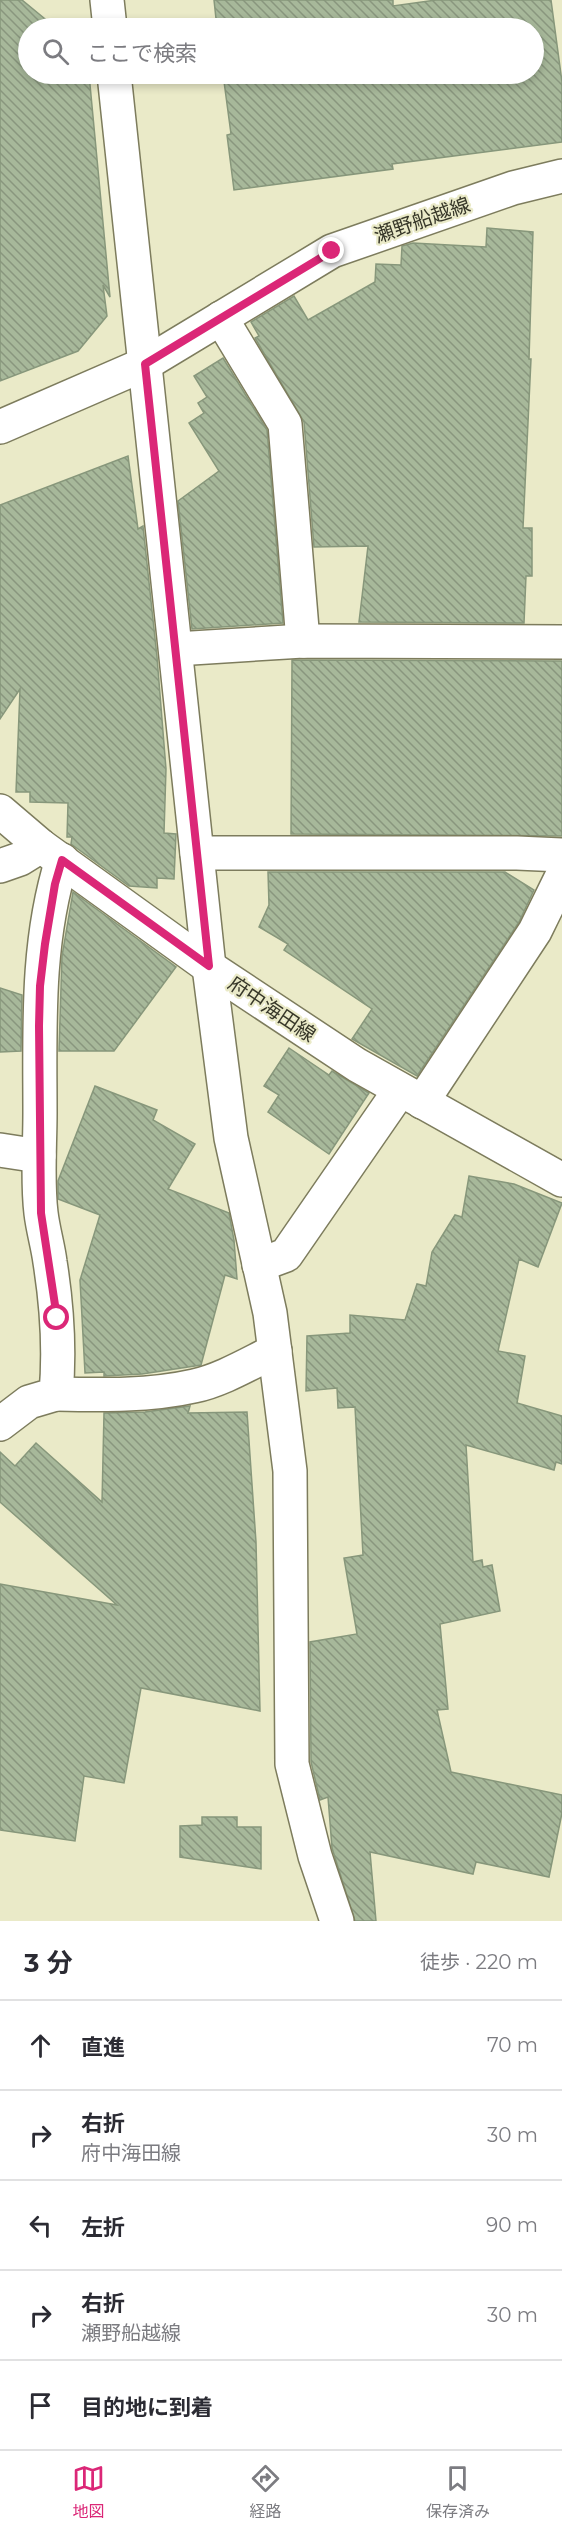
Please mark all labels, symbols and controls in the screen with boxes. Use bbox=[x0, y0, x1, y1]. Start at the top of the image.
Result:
search box bbox=[18, 18, 544, 84]
icon: search bbox=[39, 35, 72, 68]
text: ここで検索 bbox=[87, 40, 197, 67]
street label: 瀬野船越線 bbox=[371, 192, 473, 248]
route end bbox=[318, 237, 344, 263]
street label: 府中海田線 bbox=[224, 971, 320, 1047]
route start bbox=[43, 1304, 69, 1330]
text: 3 分 bbox=[24, 1947, 73, 1979]
text: 徒歩 · 220 m bbox=[420, 1950, 538, 1974]
icon: ahead bbox=[24, 2029, 57, 2062]
text: 70 m bbox=[487, 2033, 538, 2057]
text: 直進 bbox=[81, 2034, 125, 2061]
text: 右折 bbox=[81, 2110, 125, 2137]
icon: right bbox=[24, 2119, 57, 2152]
text: 30 m bbox=[487, 2123, 538, 2147]
text: 府中海田線 bbox=[81, 2141, 181, 2165]
icon: left bbox=[24, 2209, 57, 2242]
text: 90 m bbox=[486, 2213, 538, 2237]
text: 左折 bbox=[81, 2214, 125, 2241]
text: 右折 bbox=[81, 2290, 125, 2317]
icon: right bbox=[24, 2299, 57, 2332]
text: 30 m bbox=[487, 2303, 538, 2327]
text: 瀬野船越線 bbox=[81, 2321, 181, 2345]
icon: arrive bbox=[24, 2389, 57, 2422]
text: 目的地に到着 bbox=[81, 2394, 213, 2421]
tab: 地図 bbox=[72, 2462, 105, 2522]
tab: 経路 bbox=[249, 2462, 282, 2522]
tab: 保存済み bbox=[426, 2462, 490, 2522]

